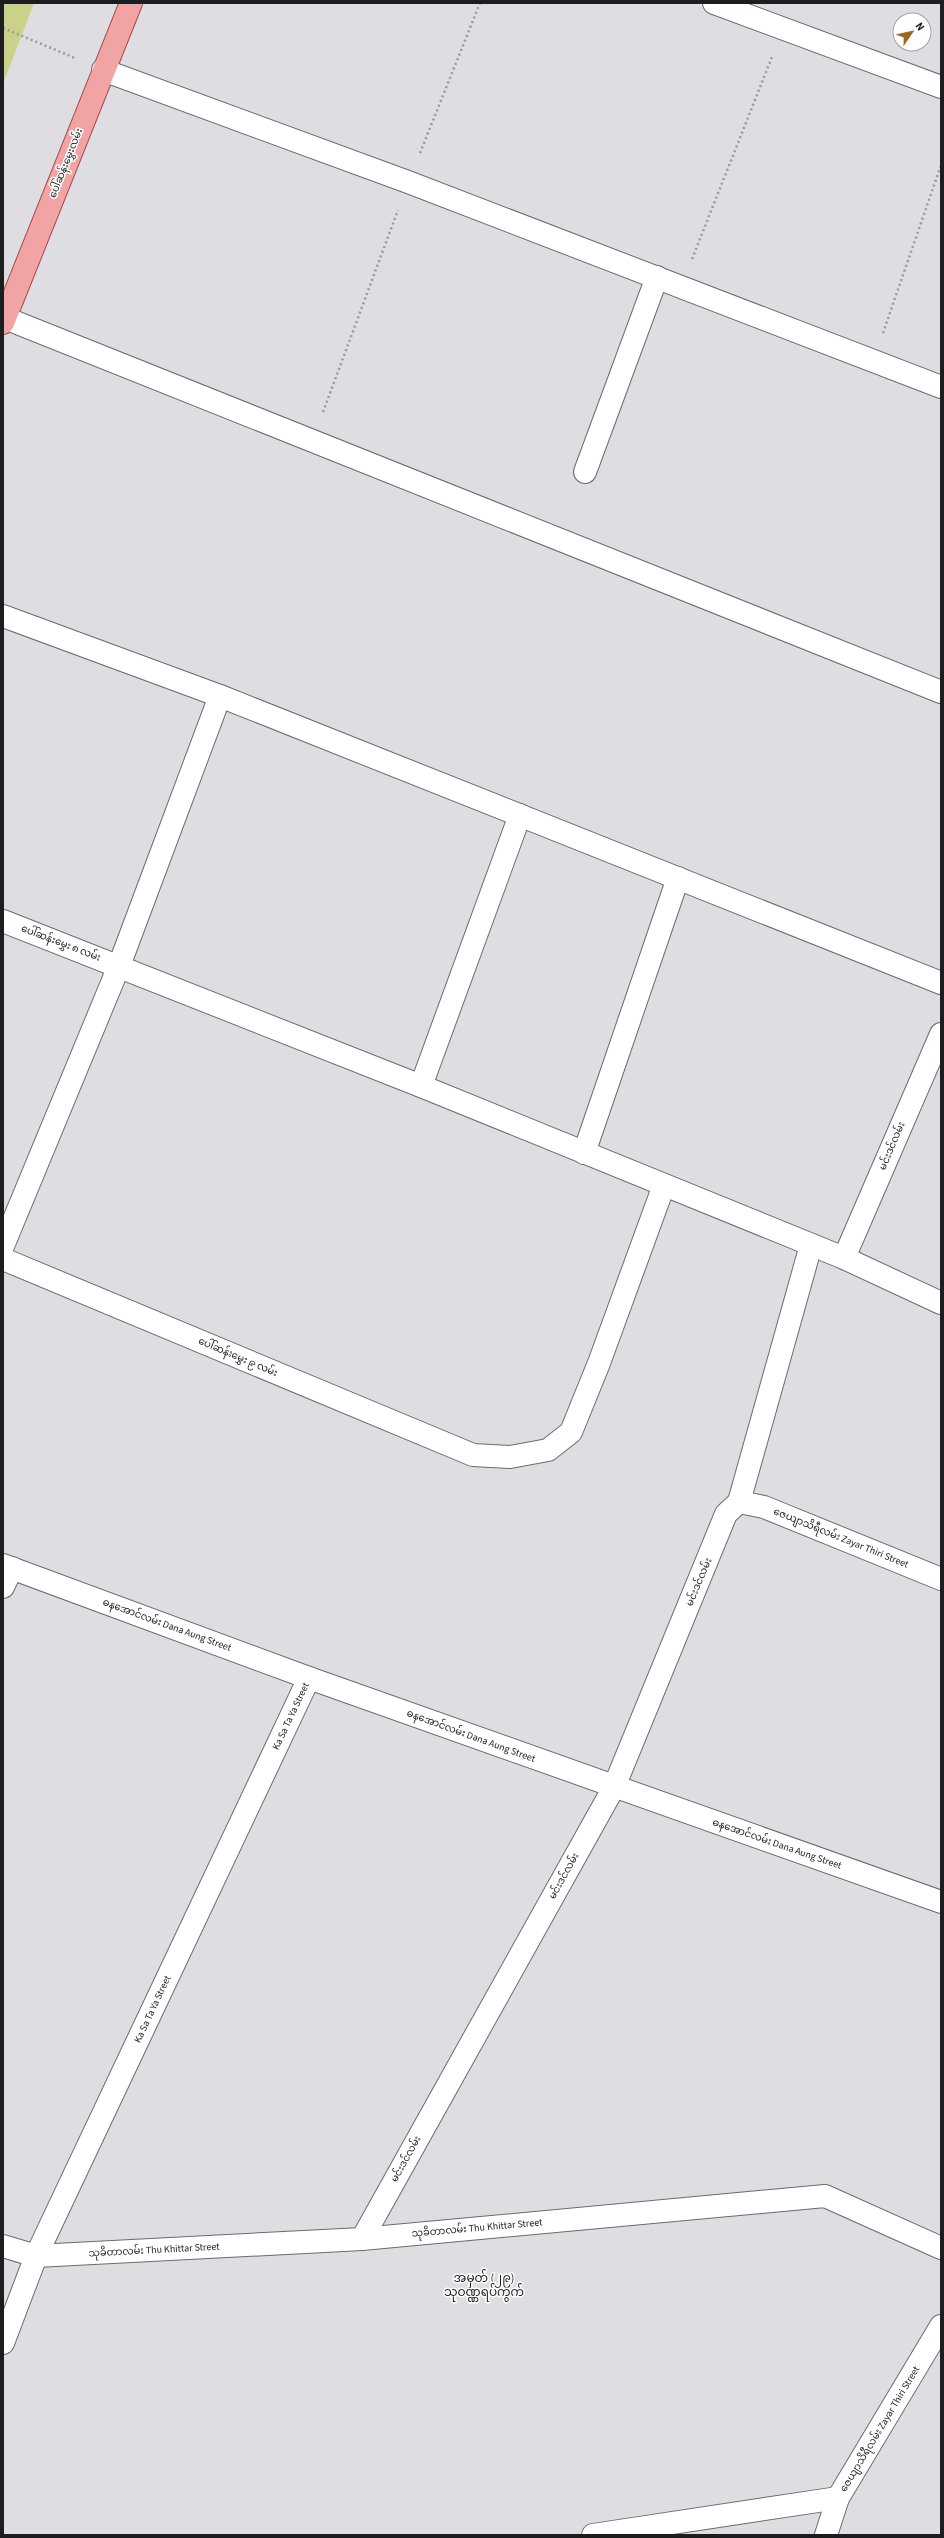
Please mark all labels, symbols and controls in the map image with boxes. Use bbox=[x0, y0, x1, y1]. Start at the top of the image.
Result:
north arrow bbox=[892, 12, 932, 52]
text: N bbox=[912, 19, 928, 34]
street label: ပေါ်ဆန်းမွှေးလမ်း bbox=[45, 126, 87, 200]
street label: ပေါ်ဆန်းမွှေး ၈ လမ်း bbox=[19, 920, 103, 966]
street label: မင်းဒင်လမ်း bbox=[875, 1119, 908, 1172]
street label: ပေါ်ဆန်းမွှေး ၉ လမ်း bbox=[196, 1333, 280, 1381]
street label: ဇေယျာသိရီလမ်း Zayar Thiri Street bbox=[771, 1504, 912, 1573]
street label: မင်းဒင်လမ်း bbox=[682, 1555, 715, 1608]
street label: ဓနအောင်လမ်း Dana Aung Street bbox=[100, 1594, 234, 1656]
street label: Ka Sa Ta Ya Street bbox=[269, 1680, 313, 1752]
street label: ဓနအောင်လမ်း Dana Aung Street bbox=[404, 1705, 538, 1767]
street label: ဓနအောင်လမ်း Dana Aung Street bbox=[710, 1814, 844, 1874]
street label: မင်းဒင်လမ်း bbox=[545, 1850, 583, 1902]
street label: Ka Sa Ta Ya Street bbox=[131, 1973, 175, 2045]
street label: မင်းဒင်လမ်း bbox=[387, 2133, 425, 2185]
street label: သုခိတာလမ်း Thu Khittar Street bbox=[411, 2214, 544, 2242]
street label: သုခိတာလမ်း Thu Khittar Street bbox=[88, 2239, 221, 2261]
district label: အမှတ် (၂၉) သုဝဏ္ဏရပ်ကွက် bbox=[444, 2269, 524, 2302]
street label: ဇေယျာသိရီလမ်း Zayar Thiri Street bbox=[836, 2362, 924, 2495]

